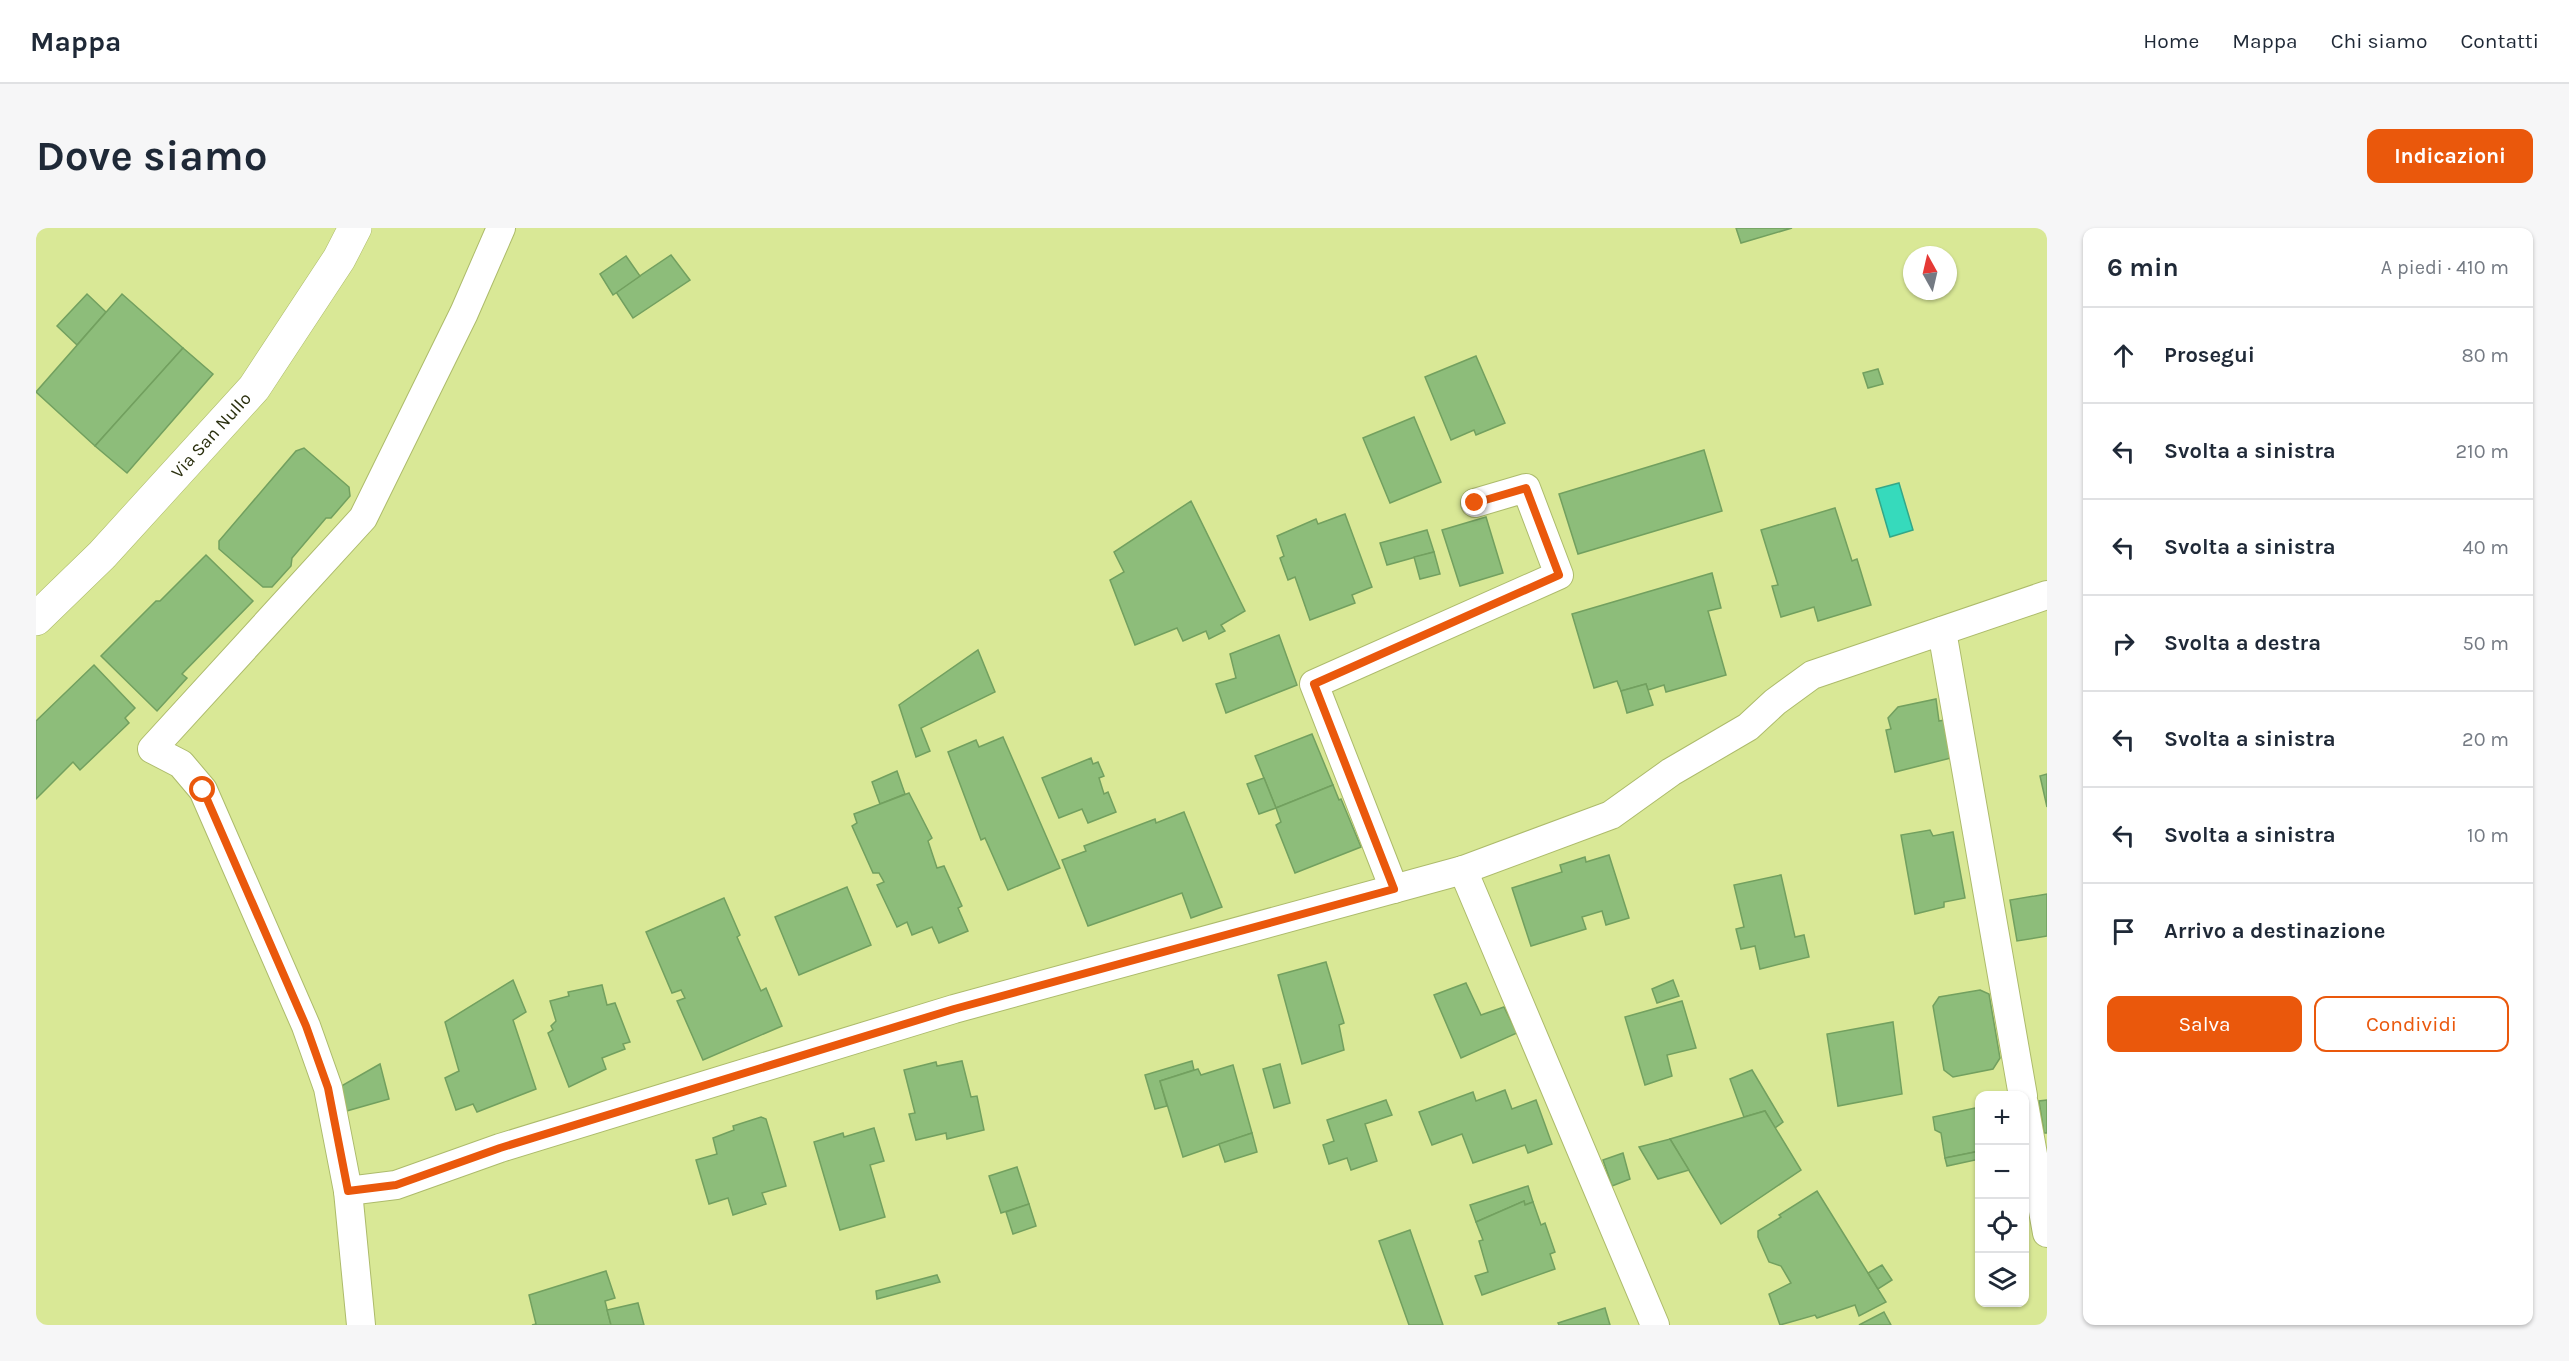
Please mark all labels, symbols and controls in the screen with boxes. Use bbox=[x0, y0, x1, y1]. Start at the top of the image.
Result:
text: Mappa bbox=[30, 25, 121, 58]
text: Home bbox=[2143, 29, 2199, 53]
text: Mappa bbox=[2232, 29, 2298, 53]
text: Chi siamo bbox=[2331, 29, 2427, 53]
text: Contatti bbox=[2460, 29, 2539, 53]
button: Indicazioni bbox=[2367, 129, 2533, 183]
text: Dove siamo bbox=[36, 131, 267, 181]
north arrow bbox=[1903, 246, 1957, 300]
text: 6 min bbox=[2107, 252, 2179, 283]
text: A piedi · 410 m bbox=[2381, 256, 2509, 279]
icon: ahead bbox=[2107, 339, 2140, 372]
text: Prosegui bbox=[2164, 342, 2255, 368]
text: 80 m bbox=[2461, 344, 2509, 367]
street label: Via San Nullo bbox=[166, 387, 256, 483]
icon: left bbox=[2107, 435, 2140, 468]
text: Svolta a sinistra bbox=[2164, 438, 2336, 464]
text: 210 m bbox=[2455, 440, 2509, 463]
route end bbox=[1461, 489, 1487, 515]
icon: left bbox=[2107, 531, 2140, 564]
text: Svolta a sinistra bbox=[2164, 534, 2336, 560]
text: 40 m bbox=[2463, 536, 2509, 559]
icon: right bbox=[2107, 627, 2140, 660]
text: Svolta a destra bbox=[2164, 630, 2321, 656]
text: 50 m bbox=[2462, 632, 2509, 655]
icon: left bbox=[2107, 723, 2140, 756]
text: Svolta a sinistra bbox=[2164, 726, 2336, 752]
text: 20 m bbox=[2462, 728, 2509, 751]
route start bbox=[189, 776, 215, 802]
icon: left bbox=[2107, 819, 2140, 852]
text: Svolta a sinistra bbox=[2164, 822, 2336, 848]
text: 10 m bbox=[2467, 824, 2509, 847]
icon: arrive bbox=[2107, 915, 2140, 948]
text: Arrivo a destinazione bbox=[2164, 918, 2385, 944]
button: Salva bbox=[2107, 996, 2302, 1052]
button: Condividi bbox=[2314, 996, 2509, 1052]
map controls bbox=[1975, 1091, 2029, 1307]
button: + bbox=[1975, 1091, 2029, 1145]
button: − bbox=[1975, 1145, 2029, 1199]
button: locate bbox=[1975, 1199, 2029, 1253]
button: layers bbox=[1975, 1253, 2029, 1307]

